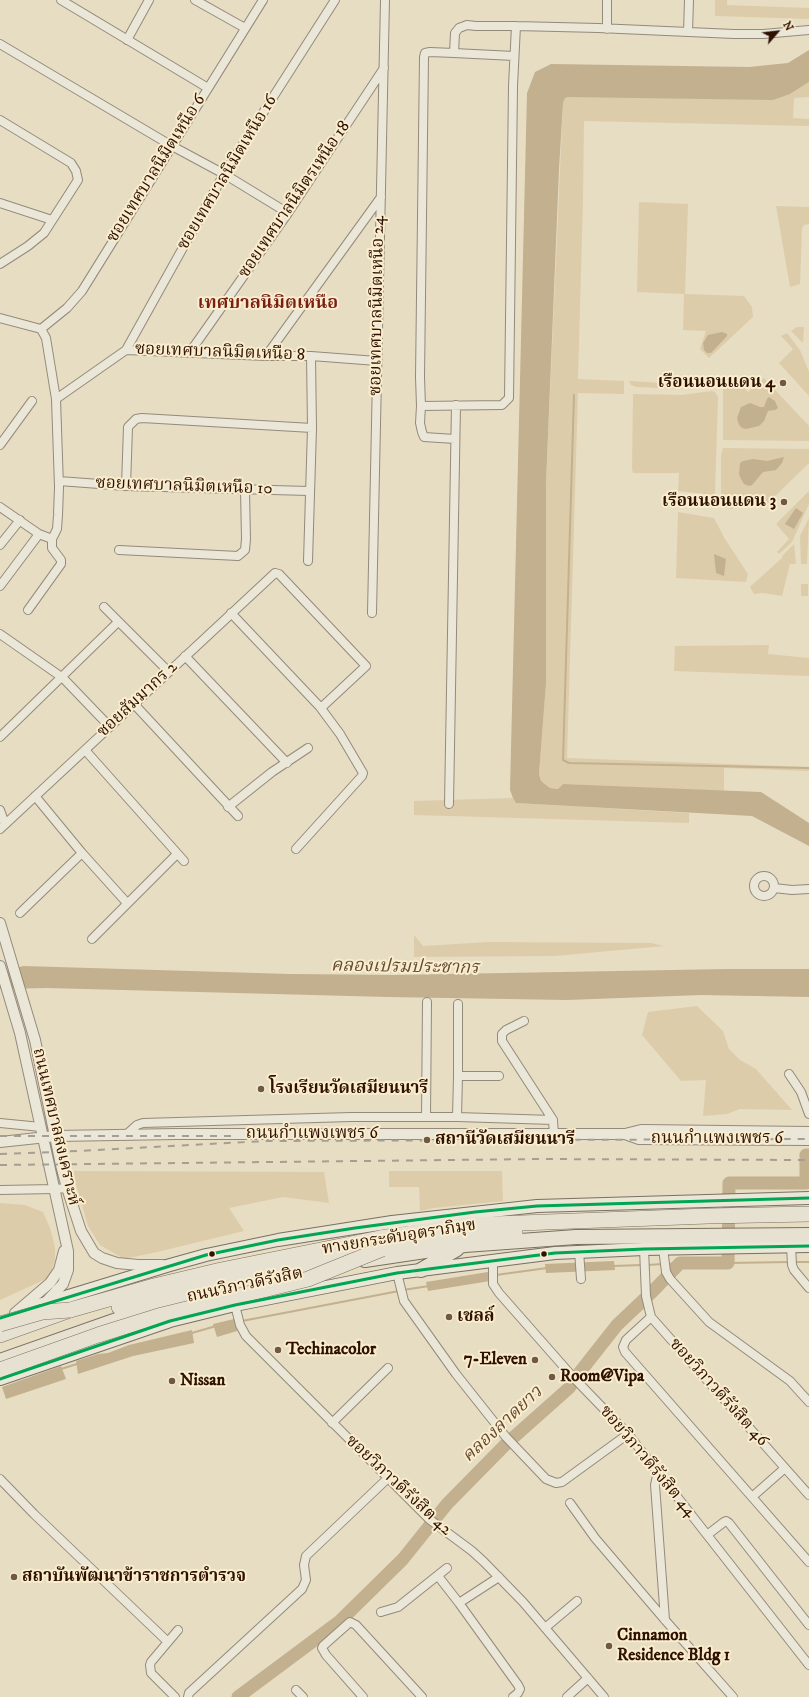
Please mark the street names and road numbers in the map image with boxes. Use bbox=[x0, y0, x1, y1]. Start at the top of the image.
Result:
street label: ซอยเทศบาลนิมิตเหนือ 6 bbox=[103, 91, 211, 247]
street label: ซอยเทศบาลนิมิตเหนือ 16 bbox=[174, 92, 282, 254]
street label: ซอยเทศบาลนิมิตรเหนือ 18 bbox=[235, 118, 355, 282]
street label: ซอยเทศบาลนิมิตเหนือ 24 bbox=[366, 216, 390, 396]
street label: ซอยเทศบาลนิมิตเหนือ 8 bbox=[134, 340, 306, 366]
street label: ซอยเทศบาลนิมิตเหนือ 10 bbox=[95, 474, 273, 500]
street label: ซอยสัมมากร 2 bbox=[94, 658, 182, 742]
street label: ถนนเทศบาลสงเคราะห์ bbox=[27, 1046, 83, 1208]
street label: ถนนกำแพงเพชร 6 bbox=[246, 1124, 378, 1144]
street label: ถนนกำแพงเพชร 6 bbox=[651, 1129, 783, 1149]
street label: ทางยกระดับอุตราภิมุข bbox=[320, 1216, 478, 1260]
street label: ถนนวิภาวดีรังสิต bbox=[185, 1264, 305, 1308]
street label: ซอยวิภาวดีรังสิต 46 bbox=[664, 1335, 772, 1451]
street label: ซอยวิภาวดีรังสิต 44 bbox=[594, 1402, 700, 1522]
street label: ซอยวิภาวดีรังสิต 42 bbox=[341, 1431, 455, 1541]

